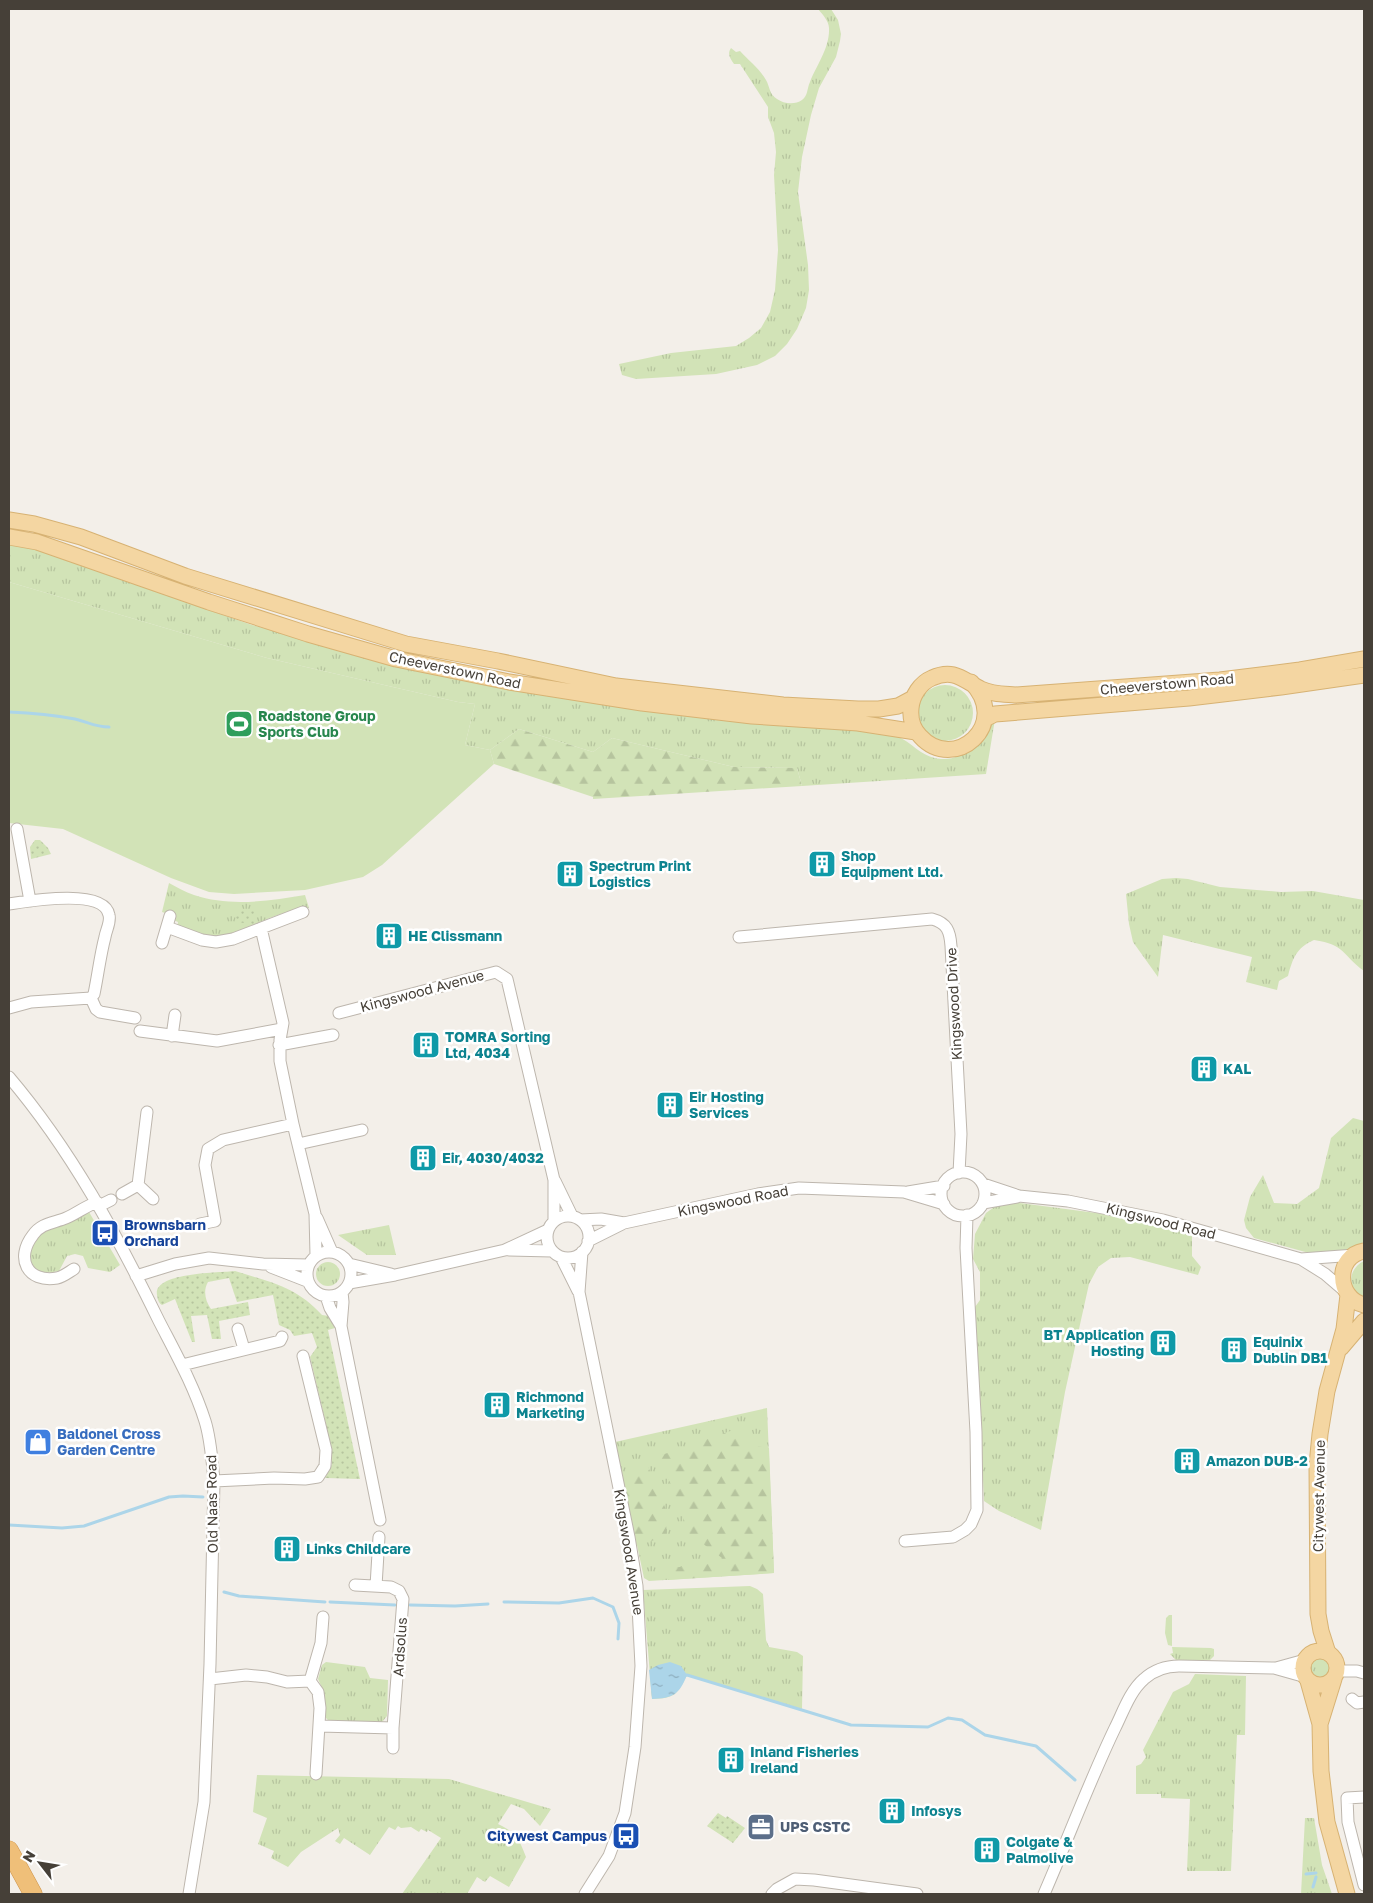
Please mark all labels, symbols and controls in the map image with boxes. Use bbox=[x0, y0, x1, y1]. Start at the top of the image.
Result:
street label: Cheeverstown Road bbox=[388, 647, 523, 692]
street label: Cheeverstown Road bbox=[1099, 669, 1235, 698]
place label: Roadstone Group Sports Club bbox=[258, 707, 376, 740]
sports icon: Roadstone Group Sports Club bbox=[224, 709, 254, 739]
place label: Shop Equipment Ltd. bbox=[841, 847, 943, 880]
building icon: Shop Equipment Ltd. bbox=[807, 849, 837, 879]
place label: Spectrum Print Logistics bbox=[589, 857, 692, 890]
building icon: Spectrum Print Logistics bbox=[555, 859, 585, 889]
building icon: HE Clissmann bbox=[374, 921, 404, 951]
place label: HE Clissmann bbox=[408, 927, 502, 944]
street label: Kingswood Drive bbox=[942, 947, 965, 1061]
street label: Kingswood Avenue bbox=[358, 966, 486, 1015]
place label: TOMRA Sorting Ltd, 4034 bbox=[445, 1028, 551, 1061]
building icon: TOMRA Sorting Ltd, 4034 bbox=[411, 1030, 441, 1060]
building icon: KAL bbox=[1189, 1054, 1219, 1084]
place label: KAL bbox=[1223, 1060, 1251, 1077]
place label: Eir Hosting Services bbox=[689, 1088, 764, 1121]
building icon: Eir Hosting Services bbox=[655, 1090, 685, 1120]
building icon: Eir, 4030/4032 bbox=[408, 1143, 438, 1173]
place label: Eir, 4030/4032 bbox=[442, 1149, 544, 1166]
street label: Kingswood Road bbox=[676, 1181, 790, 1220]
street label: Kingswood Road bbox=[1105, 1199, 1218, 1242]
place label: Brownsbarn Orchard bbox=[124, 1216, 206, 1249]
bus stop icon: Brownsbarn Orchard bbox=[90, 1218, 120, 1248]
place label: BT Application Hosting bbox=[1044, 1326, 1144, 1359]
building icon: BT Application Hosting bbox=[1148, 1328, 1178, 1358]
place label: Equinix Dublin DB1 bbox=[1253, 1333, 1328, 1366]
building icon: Equinix Dublin DB1 bbox=[1219, 1335, 1249, 1365]
place label: Richmond Marketing bbox=[516, 1388, 585, 1421]
building icon: Richmond Marketing bbox=[482, 1390, 512, 1420]
place label: Baldonel Cross Garden Centre bbox=[57, 1425, 161, 1458]
shop icon: Baldonel Cross Garden Centre bbox=[23, 1427, 53, 1457]
street label: Citywest Avenue bbox=[1309, 1440, 1328, 1552]
building icon: Amazon DUB-2 bbox=[1172, 1446, 1202, 1476]
place label: Amazon DUB-2 bbox=[1206, 1452, 1308, 1469]
street label: Old Naas Road bbox=[202, 1455, 221, 1553]
street label: Kingswood Avenue bbox=[611, 1488, 648, 1616]
building icon: Links Childcare bbox=[272, 1534, 302, 1564]
place label: Links Childcare bbox=[306, 1540, 411, 1557]
street label: Ardsolus bbox=[389, 1617, 410, 1677]
place label: Inland Fisheries Ireland bbox=[750, 1743, 859, 1776]
building icon: Inland Fisheries Ireland bbox=[716, 1745, 746, 1775]
building icon: Infosys bbox=[877, 1796, 907, 1826]
place label: Infosys bbox=[911, 1802, 962, 1819]
office icon: UPS CSTC bbox=[746, 1812, 776, 1842]
place label: UPS CSTC bbox=[780, 1818, 850, 1835]
bus stop icon: Citywest Campus bbox=[611, 1821, 641, 1851]
place label: Citywest Campus bbox=[487, 1827, 607, 1844]
place label: Colgate & Palmolive bbox=[1006, 1833, 1074, 1866]
building icon: Colgate & Palmolive bbox=[972, 1835, 1002, 1865]
north arrow bbox=[15, 1838, 65, 1888]
text: N bbox=[18, 1847, 38, 1865]

